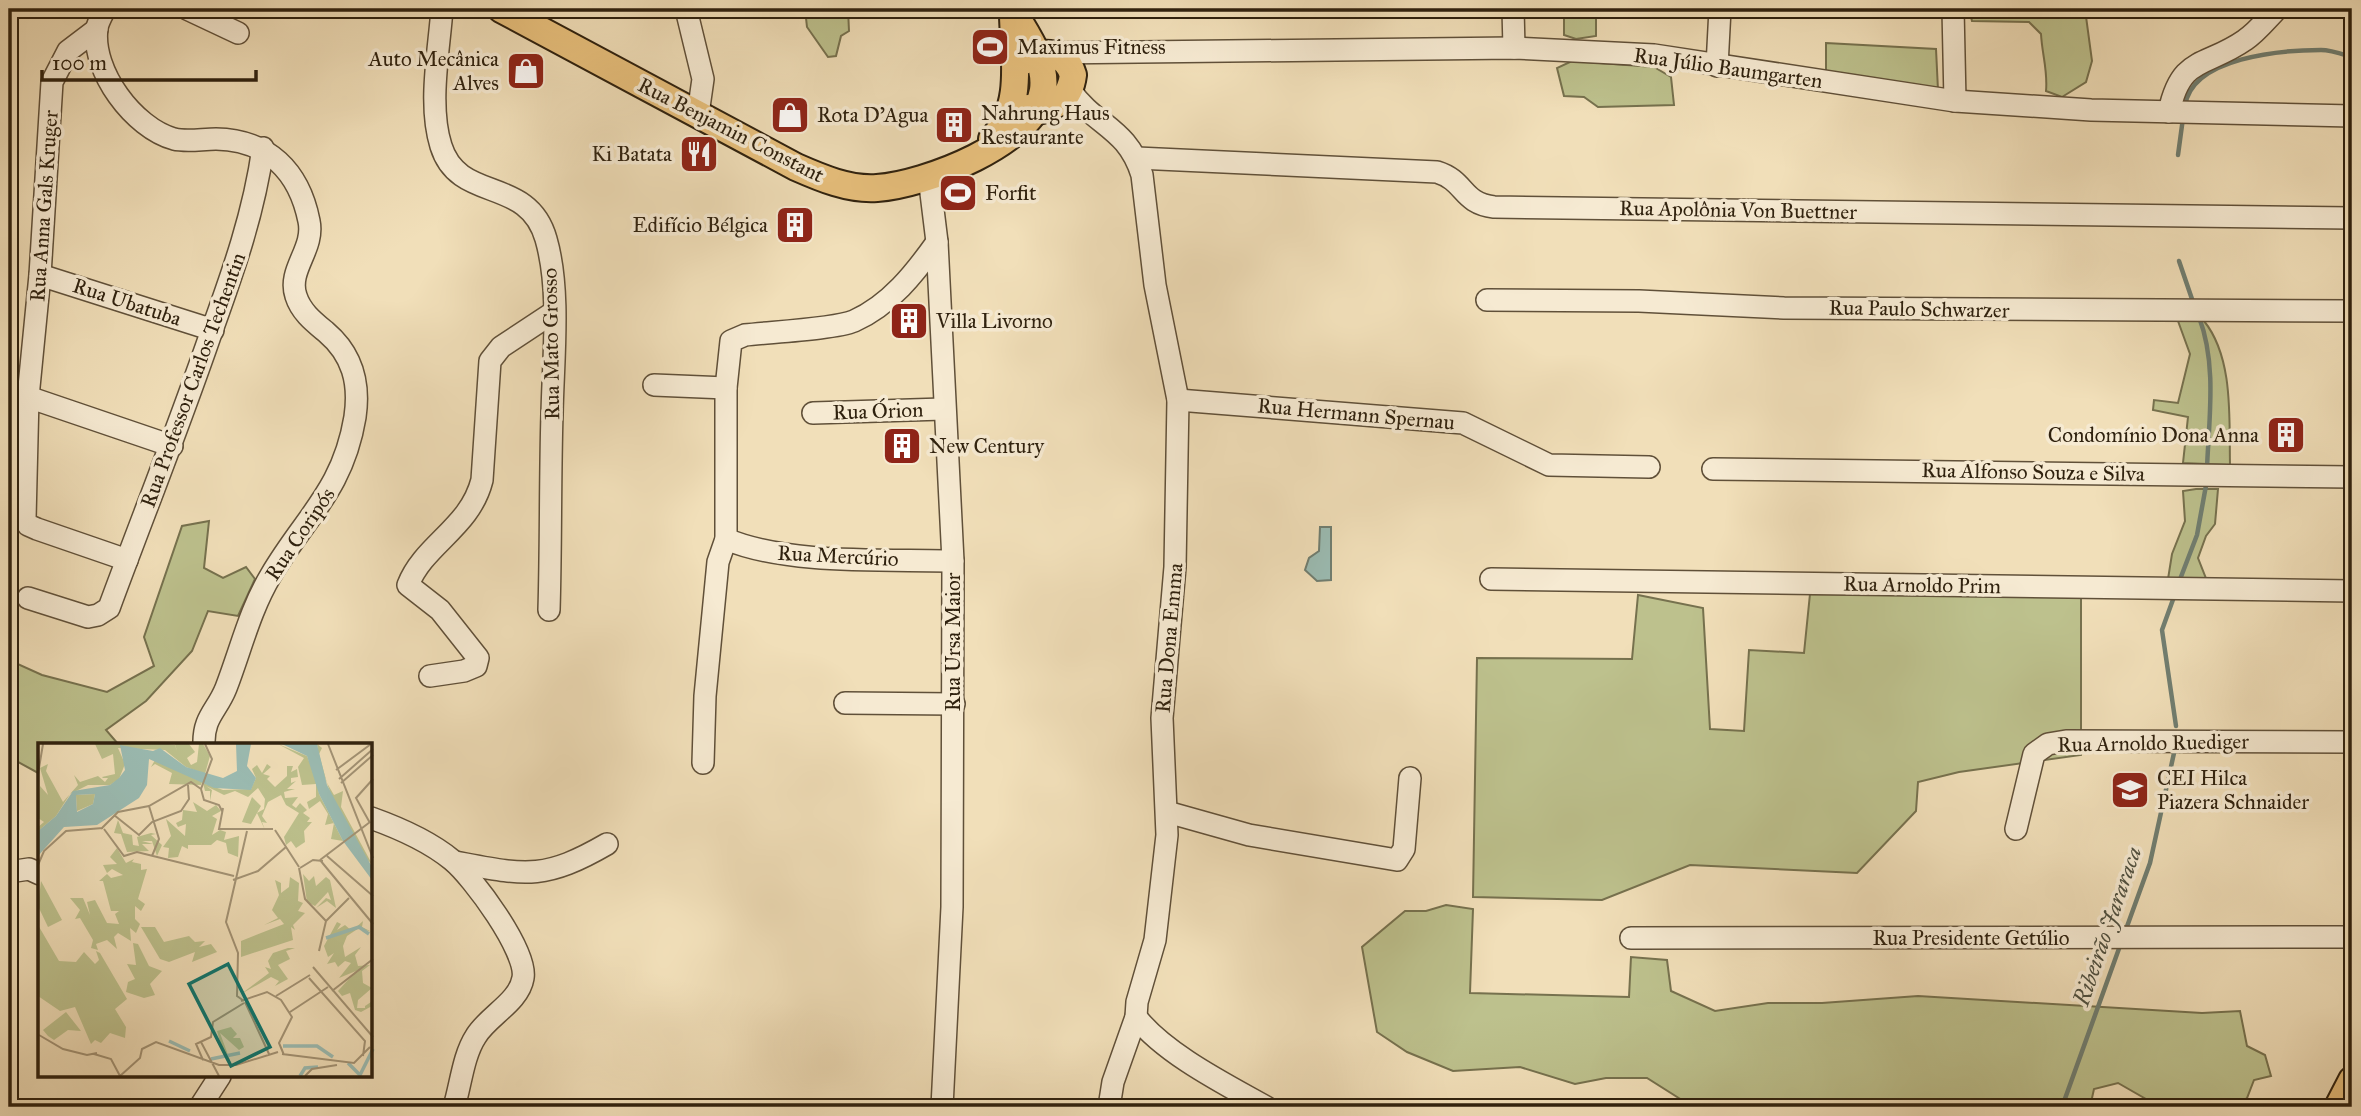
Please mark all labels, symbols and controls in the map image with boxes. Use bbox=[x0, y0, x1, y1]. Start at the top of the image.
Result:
sports icon: Maximus Fitness bbox=[969, 26, 1011, 68]
place label: Maximus Fitness bbox=[1017, 34, 1166, 60]
scale bar bbox=[42, 38, 256, 82]
street label: Rua Júlio Baumgarten bbox=[1632, 42, 1824, 94]
place label: Auto Mecânica Alves bbox=[367, 46, 499, 96]
text: 100 m bbox=[52, 50, 107, 76]
shop icon: Auto Mecânica Alves bbox=[505, 50, 547, 92]
street label: Rua Benjamin Constant bbox=[634, 72, 829, 188]
shop icon: Rota D'Agua bbox=[769, 94, 811, 136]
place label: Nahrung Haus Restaurante bbox=[981, 100, 1110, 150]
place label: Rota D'Agua bbox=[817, 102, 928, 128]
building icon: Nahrung Haus Restaurante bbox=[933, 104, 975, 146]
street label: Rua Anna Gals Kruger bbox=[24, 109, 64, 303]
restaurant icon: Ki Batata bbox=[678, 133, 720, 175]
place label: Ki Batata bbox=[591, 141, 672, 167]
sports icon: Forfit bbox=[937, 172, 979, 214]
place label: Forfit bbox=[985, 180, 1037, 206]
street label: Rua Apolônia Von Buettner bbox=[1619, 195, 1857, 225]
building icon: Edifício Bélgica bbox=[774, 204, 816, 246]
place label: Edifício Bélgica bbox=[633, 212, 768, 238]
street label: Rua Professor Carlos Techentin bbox=[135, 249, 251, 511]
street label: Rua Mato Grosso bbox=[537, 267, 565, 420]
street label: Rua Ubatuba bbox=[69, 272, 185, 332]
street label: Rua Paulo Schwarzer bbox=[1828, 294, 2010, 324]
building icon: Villa Livorno bbox=[888, 300, 930, 342]
place label: Villa Livorno bbox=[935, 308, 1053, 334]
street label: Rua Hermann Spernau bbox=[1256, 392, 1456, 436]
street label: Rua Órion bbox=[832, 395, 924, 426]
building icon: Condomínio Dona Anna bbox=[2265, 414, 2307, 456]
place label: Condomínio Dona Anna bbox=[2048, 422, 2259, 448]
building icon: New Century bbox=[881, 425, 923, 467]
place label: New Century bbox=[929, 433, 1045, 459]
street label: Rua Alfonso Souza e Silva bbox=[1921, 457, 2145, 487]
street label: Rua Coripós bbox=[259, 482, 341, 586]
street label: Rua Mercúrio bbox=[777, 540, 900, 572]
street label: Rua Dona Emma bbox=[1149, 562, 1189, 714]
street label: Rua Arnoldo Prim bbox=[1843, 571, 2001, 599]
street label: Rua Ursa Maior bbox=[940, 572, 966, 711]
street label: Rua Arnoldo Ruediger bbox=[2057, 728, 2249, 758]
inset map bbox=[38, 743, 373, 1078]
place label: CEI Hilca Piazera Schnaider bbox=[2157, 765, 2309, 815]
school or university icon: CEI Hilca Piazera Schnaider bbox=[2109, 769, 2151, 811]
water label: Ribeirão Jararaca bbox=[2066, 843, 2147, 1010]
street label: Rua Presidente Getúlio bbox=[1873, 925, 2070, 951]

